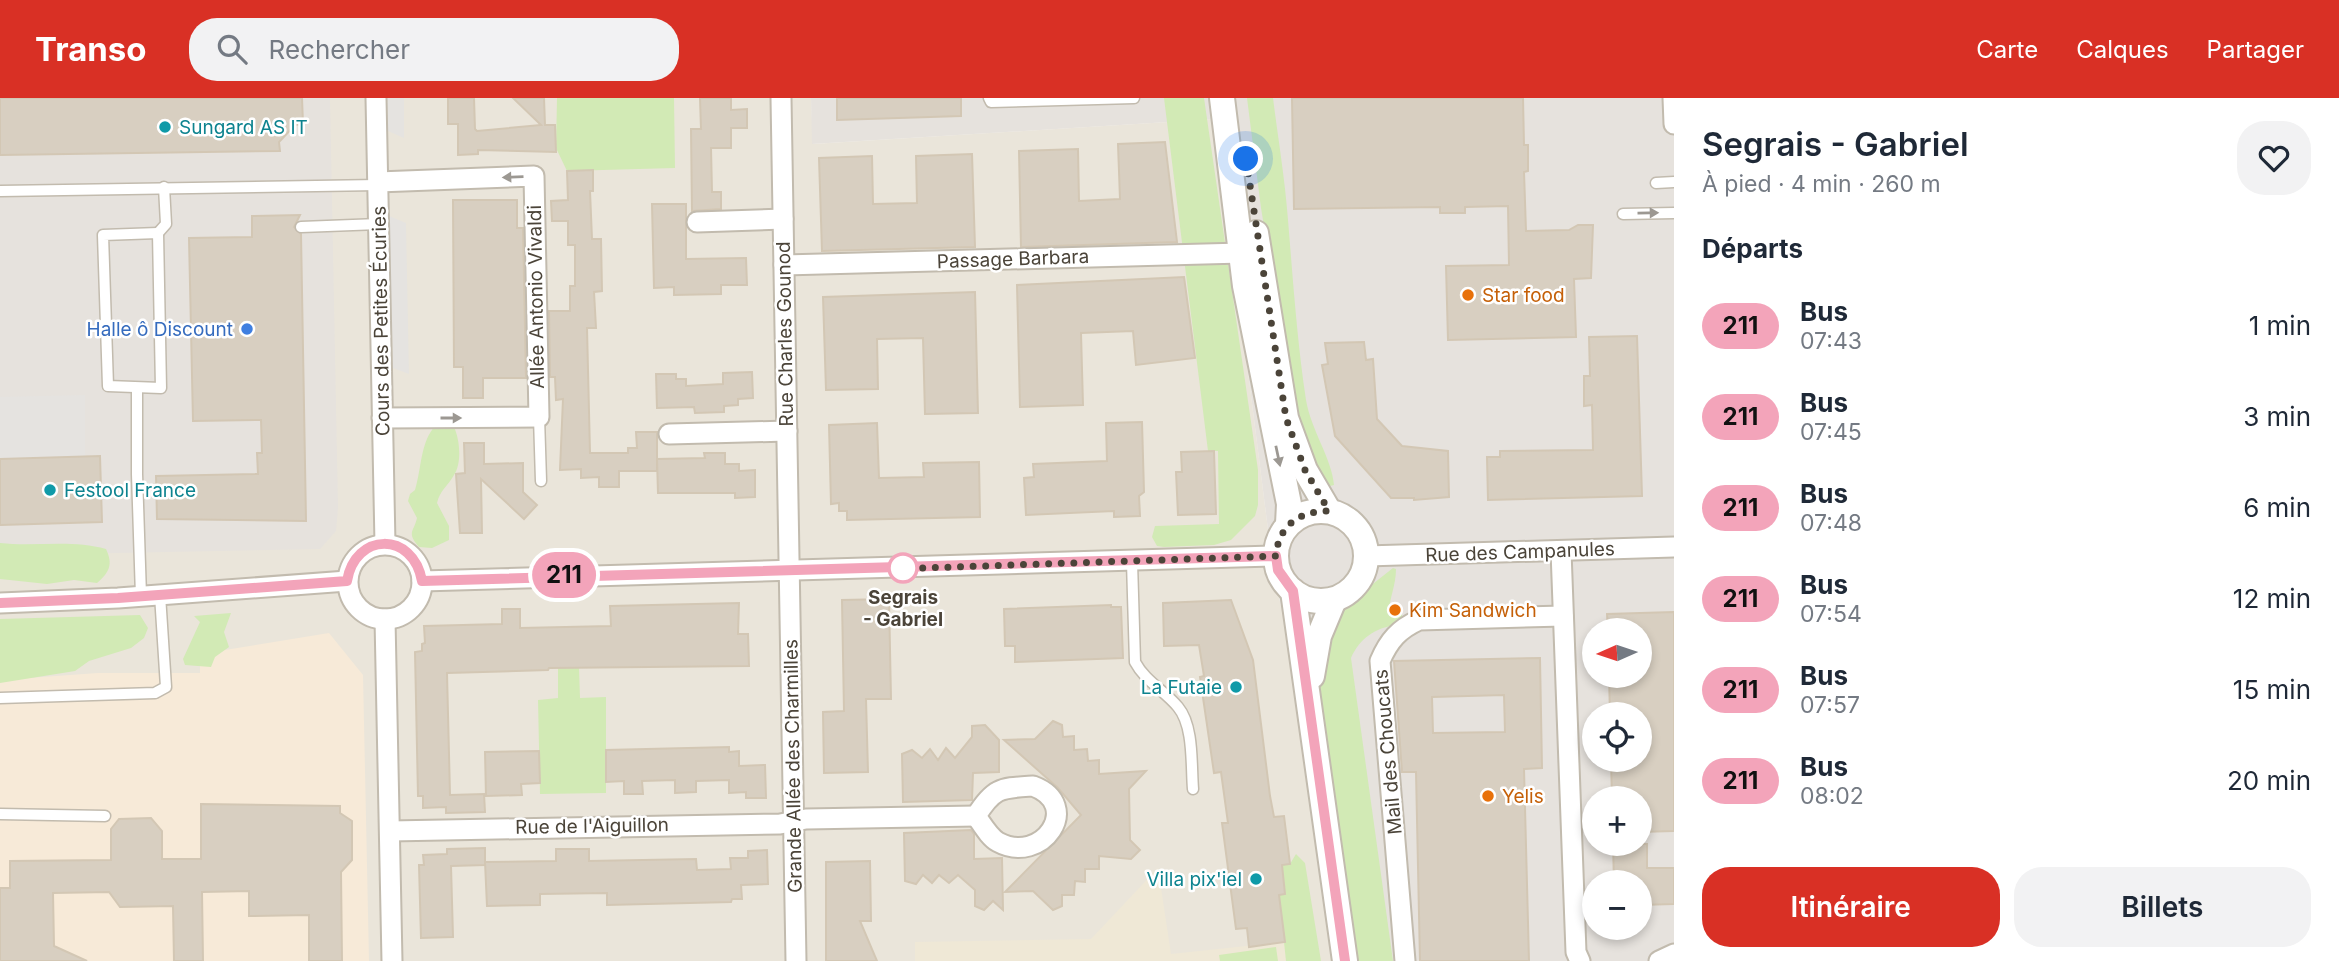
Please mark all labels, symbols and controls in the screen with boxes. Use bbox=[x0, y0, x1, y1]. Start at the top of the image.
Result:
search box bbox=[189, 18, 679, 81]
text: Transo bbox=[35, 29, 147, 69]
icon: search bbox=[213, 30, 251, 68]
text: Rechercher bbox=[269, 34, 410, 65]
text: Carte bbox=[1976, 35, 2038, 64]
text: Calques bbox=[2076, 35, 2169, 64]
text: Partager bbox=[2207, 35, 2304, 64]
place label: Sungard AS IT bbox=[179, 116, 308, 139]
marker: Sungard AS IT bbox=[157, 119, 173, 135]
button: heart bbox=[2237, 121, 2311, 195]
text: Segrais - Gabriel bbox=[1702, 124, 1969, 164]
your location bbox=[1228, 141, 1263, 176]
text: À pied · 4 min · 260 m bbox=[1702, 170, 1941, 198]
one-way arrow bbox=[502, 172, 524, 183]
street label: Allée Antonio Vivaldi bbox=[523, 205, 549, 389]
street label: Cours des Petites Écuries bbox=[366, 206, 395, 436]
one-way arrow bbox=[1638, 207, 1660, 219]
text: Départs bbox=[1702, 233, 1803, 264]
street label: Rue Charles Gounod bbox=[772, 241, 798, 427]
street label: Passage Barbara bbox=[936, 245, 1090, 273]
place label: Star food bbox=[1482, 284, 1565, 307]
marker: Star food bbox=[1460, 287, 1476, 303]
text: Bus bbox=[1800, 296, 1848, 327]
text: 1 min bbox=[2249, 310, 2311, 341]
text: 211 bbox=[1723, 311, 1758, 340]
place label: Halle ô Discount bbox=[87, 318, 233, 341]
marker: Halle ô Discount bbox=[239, 321, 255, 337]
text: 07:43 bbox=[1800, 327, 1862, 355]
text: Bus bbox=[1800, 387, 1848, 418]
text: 3 min bbox=[2243, 401, 2311, 432]
text: 211 bbox=[1723, 402, 1758, 431]
one-way arrow bbox=[440, 412, 462, 424]
text: 07:45 bbox=[1800, 418, 1862, 446]
one-way arrow bbox=[1273, 445, 1284, 467]
text: Bus bbox=[1800, 478, 1848, 509]
place label: Festool France bbox=[64, 479, 196, 502]
marker: Festool France bbox=[42, 482, 58, 498]
text: 6 min bbox=[2243, 492, 2311, 523]
text: 211 bbox=[1723, 493, 1758, 522]
text: 07:48 bbox=[1800, 509, 1862, 537]
street label: Rue des Campanules bbox=[1425, 537, 1615, 567]
line badge: 211 bbox=[524, 552, 604, 598]
marker: Segrais - Gabriel bbox=[888, 553, 918, 583]
text: 211 bbox=[546, 560, 582, 589]
text: Bus bbox=[1800, 569, 1848, 600]
text: 12 min bbox=[2233, 583, 2311, 614]
text: 211 bbox=[1723, 584, 1758, 613]
place label: Segrais - Gabriel bbox=[863, 586, 943, 631]
place label: Kim Sandwich bbox=[1409, 599, 1537, 622]
text: 07:54 bbox=[1800, 600, 1862, 628]
marker: Kim Sandwich bbox=[1387, 602, 1403, 618]
north arrow bbox=[1582, 618, 1652, 688]
map controls bbox=[1582, 618, 1652, 940]
street label: Grande Allée des Charmilles bbox=[779, 639, 807, 893]
text: Bus bbox=[1800, 660, 1848, 691]
street label: Mail des Choucats bbox=[1369, 668, 1407, 836]
text: 15 min bbox=[2233, 674, 2311, 705]
text: 211 bbox=[1723, 675, 1758, 704]
place label: La Futaie bbox=[1141, 676, 1222, 699]
marker: La Futaie bbox=[1228, 679, 1244, 695]
text: 07:57 bbox=[1800, 691, 1860, 719]
button: locate bbox=[1582, 702, 1652, 772]
text: Bus bbox=[1800, 751, 1848, 782]
text: 20 min bbox=[2227, 765, 2311, 796]
text: 211 bbox=[1723, 766, 1758, 795]
text: 08:02 bbox=[1800, 782, 1864, 810]
place label: Yelis bbox=[1502, 785, 1544, 808]
button: + bbox=[1582, 786, 1652, 856]
marker: Yelis bbox=[1480, 788, 1496, 804]
street label: Rue de l'Aiguillon bbox=[515, 813, 669, 839]
button: Itinéraire bbox=[1702, 867, 2000, 947]
button: Billets bbox=[2014, 867, 2311, 947]
place label: Villa pix'iel bbox=[1146, 868, 1242, 891]
button: − bbox=[1582, 870, 1652, 940]
marker: Villa pix'iel bbox=[1248, 871, 1264, 887]

